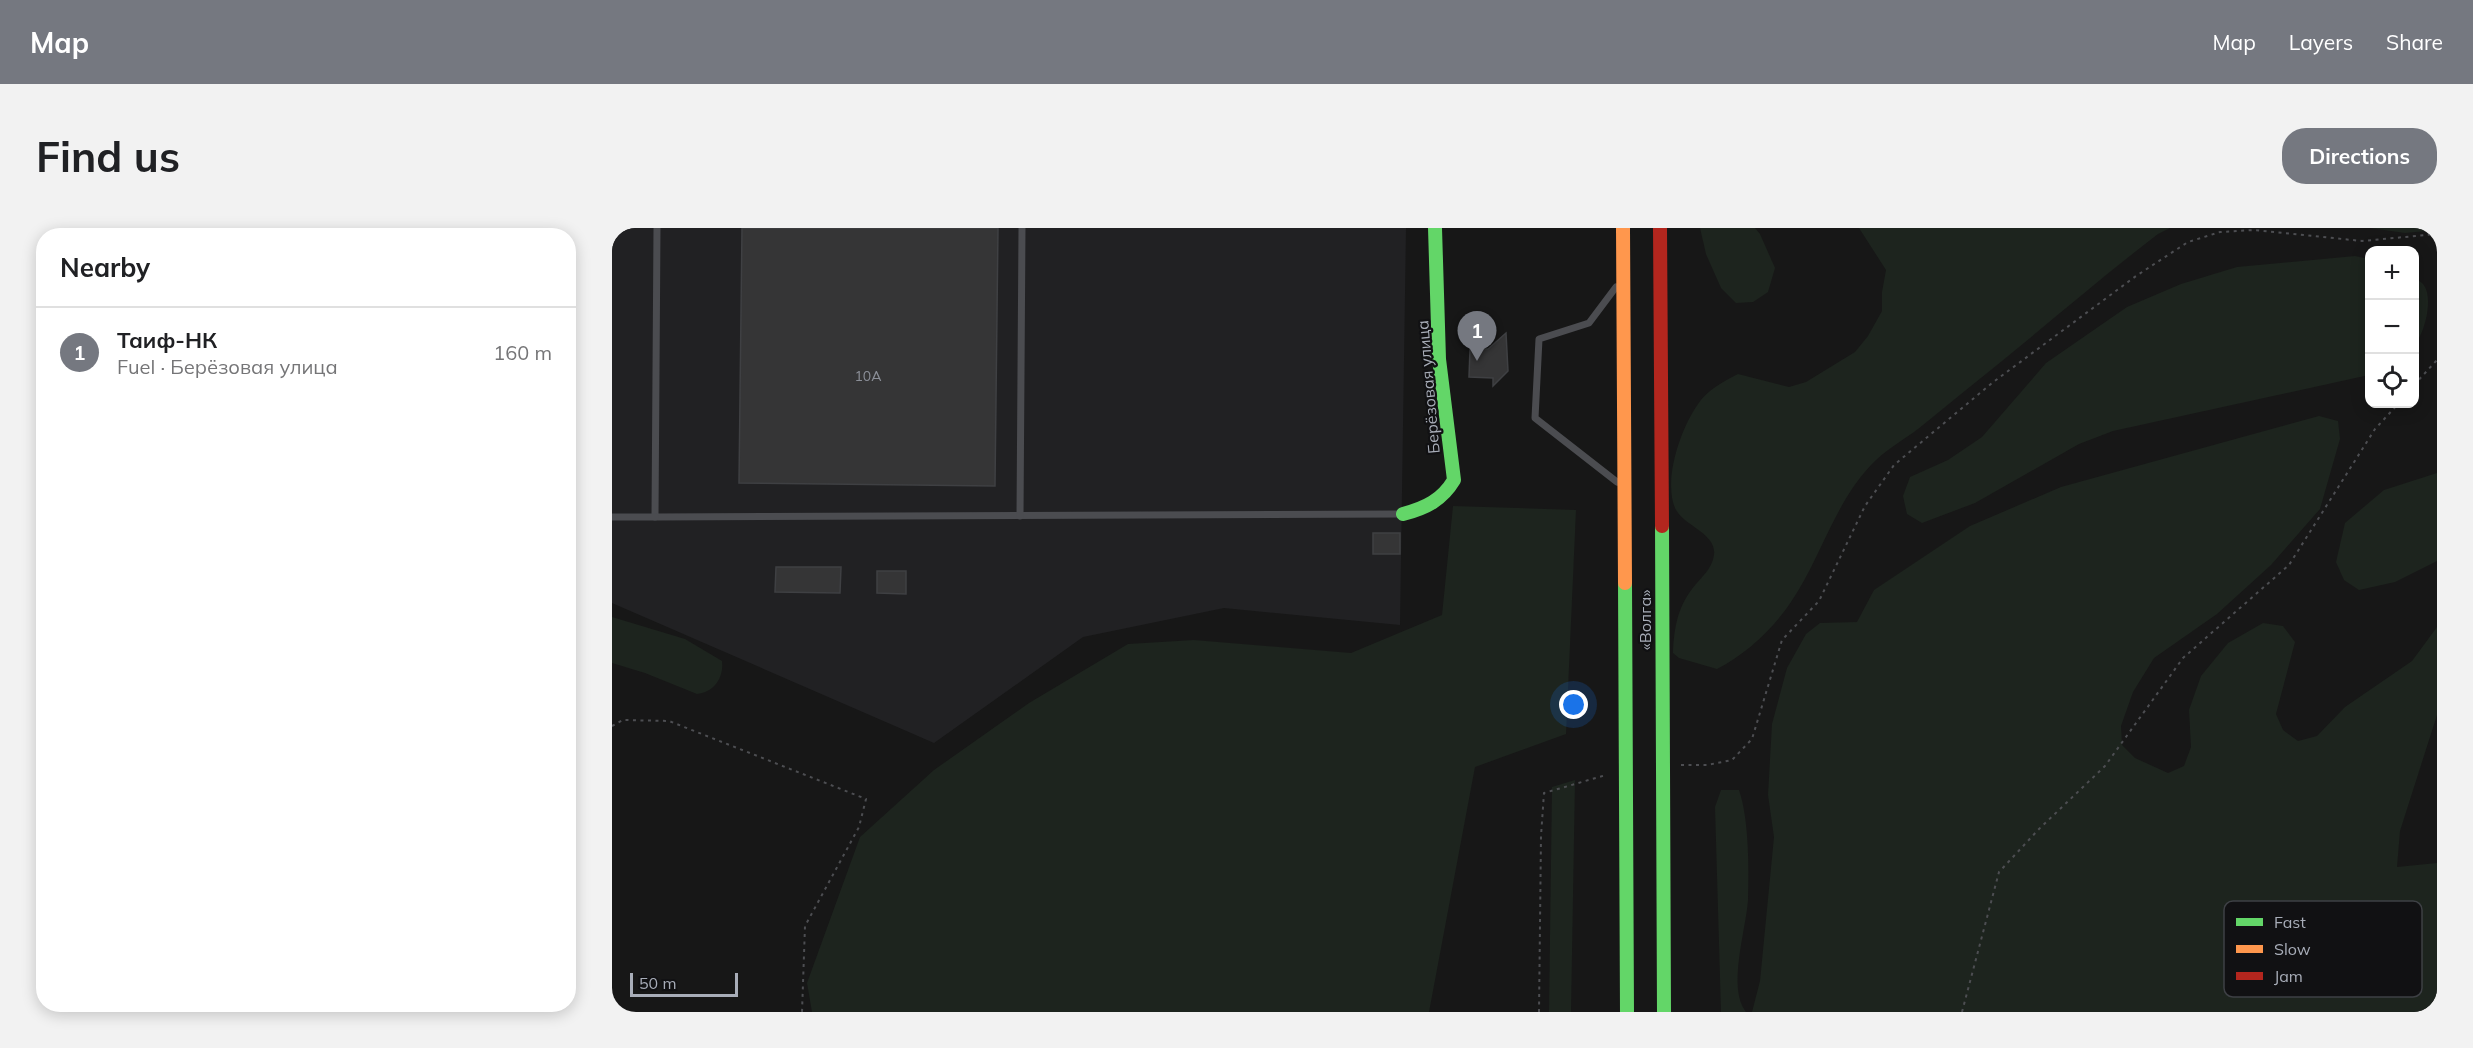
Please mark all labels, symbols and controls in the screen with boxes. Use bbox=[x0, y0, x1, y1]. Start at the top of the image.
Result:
text: Map bbox=[30, 25, 89, 60]
text: Map bbox=[2213, 29, 2256, 55]
text: Layers bbox=[2289, 29, 2353, 55]
text: Share bbox=[2386, 29, 2443, 55]
button: Directions bbox=[2282, 128, 2437, 184]
text: Find us bbox=[36, 130, 180, 183]
map controls bbox=[2365, 246, 2419, 408]
button: + bbox=[2365, 246, 2419, 300]
text: Nearby bbox=[60, 251, 150, 284]
button: − bbox=[2365, 300, 2419, 354]
pin: 1 bbox=[1458, 312, 1496, 361]
street label: Берёзовая улица bbox=[1412, 319, 1444, 455]
text: Таиф-НК bbox=[117, 326, 217, 354]
text: 1 bbox=[74, 340, 86, 365]
text: 160 m bbox=[493, 340, 552, 365]
text: Fuel · Берёзовая улица bbox=[117, 354, 338, 379]
button: locate bbox=[2365, 354, 2419, 408]
house number: 10А bbox=[854, 367, 882, 385]
street label: «Волга» bbox=[1635, 590, 1655, 650]
your location bbox=[1559, 690, 1588, 719]
legend bbox=[2224, 901, 2422, 997]
text: Fast bbox=[2274, 912, 2306, 932]
text: Slow bbox=[2274, 939, 2311, 959]
text: Jam bbox=[2274, 966, 2303, 986]
scale bar bbox=[630, 970, 738, 998]
text: 50 m bbox=[639, 973, 676, 993]

